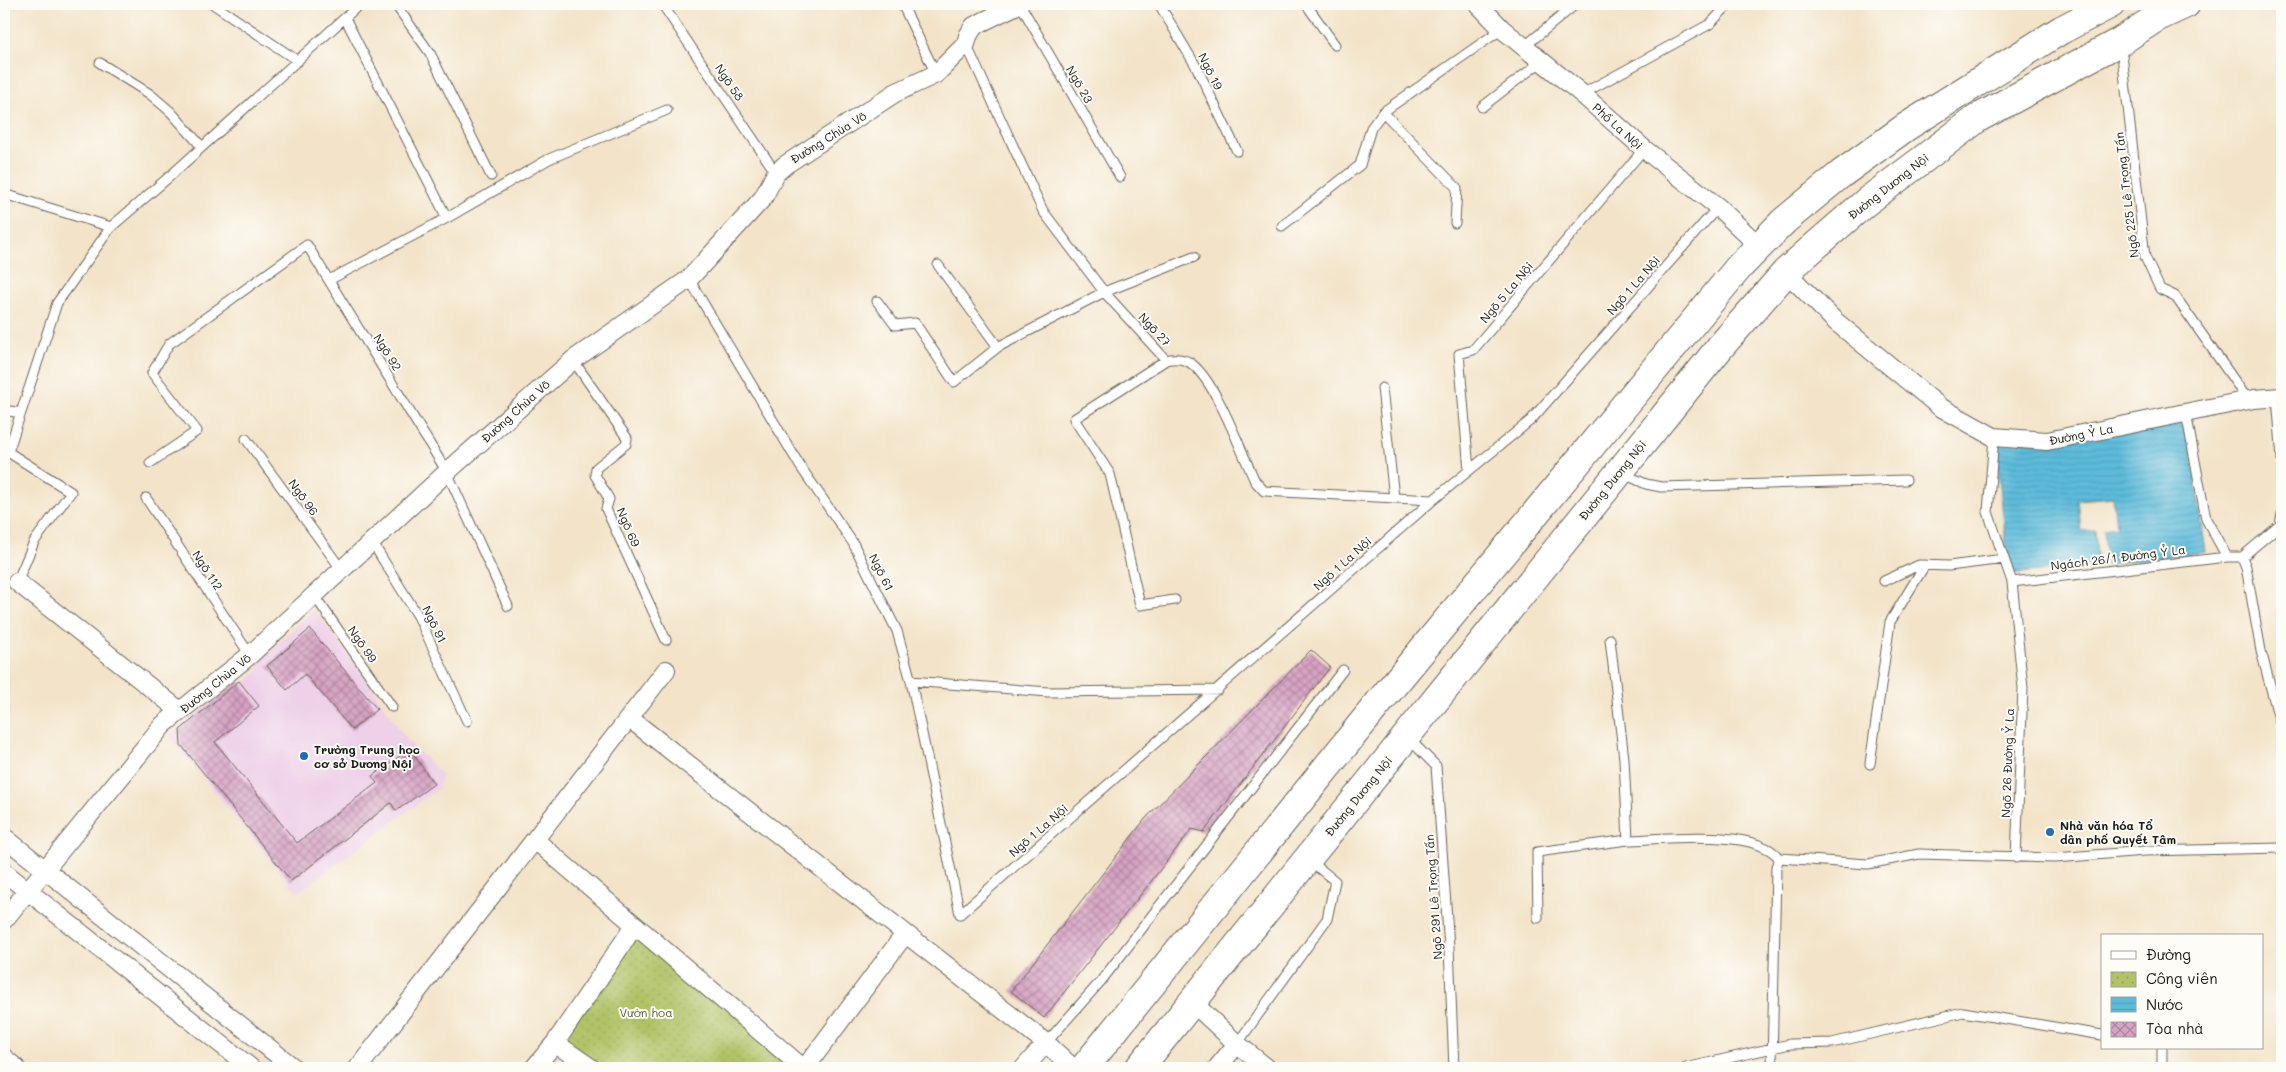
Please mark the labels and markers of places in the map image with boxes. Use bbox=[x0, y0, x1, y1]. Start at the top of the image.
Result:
place label: Trường Trung học cơ sở Dương Nội bbox=[314, 741, 420, 771]
marker: Trường Trung học cơ sở Dương Nội bbox=[298, 750, 310, 762]
place label: Nhà văn hóa Tổ dân phố Quyết Tâm bbox=[2060, 817, 2176, 847]
marker: Nhà văn hóa Tổ dân phố Quyết Tâm bbox=[2044, 826, 2056, 838]

